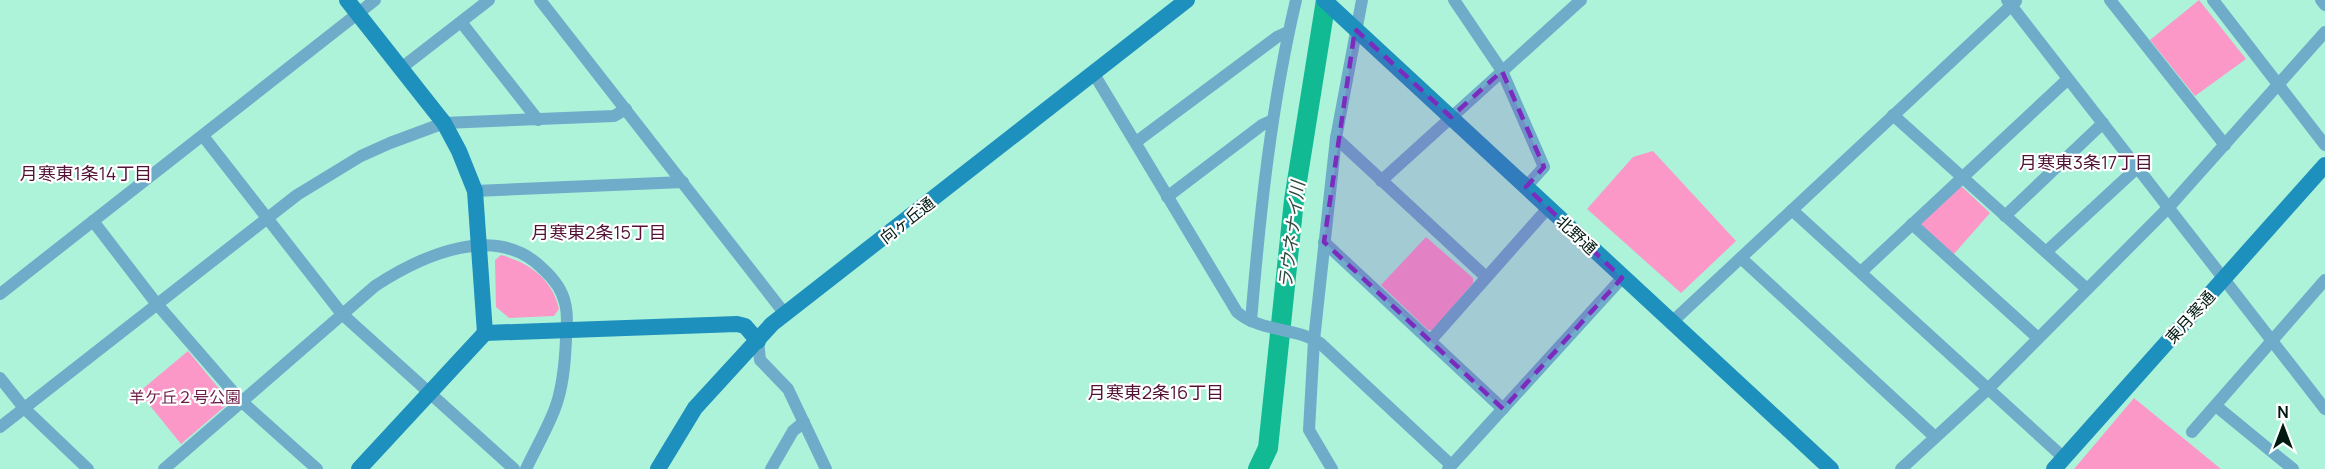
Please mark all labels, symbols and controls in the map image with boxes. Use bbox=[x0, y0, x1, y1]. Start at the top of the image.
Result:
district label: 月寒東3条17丁目 bbox=[2019, 150, 2153, 174]
district label: 月寒東1条14丁目 bbox=[20, 161, 152, 185]
water label: ラウネナイ川 bbox=[1273, 178, 1310, 290]
street label: 向ヶ丘通 bbox=[875, 192, 939, 248]
street label: 北野通 bbox=[1552, 211, 1602, 259]
district label: 月寒東2条15丁目 bbox=[531, 220, 667, 244]
street label: 東月寒通 bbox=[2160, 286, 2220, 348]
district label: 月寒東2条16丁目 bbox=[1088, 380, 1224, 404]
park label: 羊ケ丘２号公園 bbox=[129, 386, 241, 408]
north arrow bbox=[2253, 397, 2313, 457]
text: N bbox=[2277, 401, 2289, 423]

